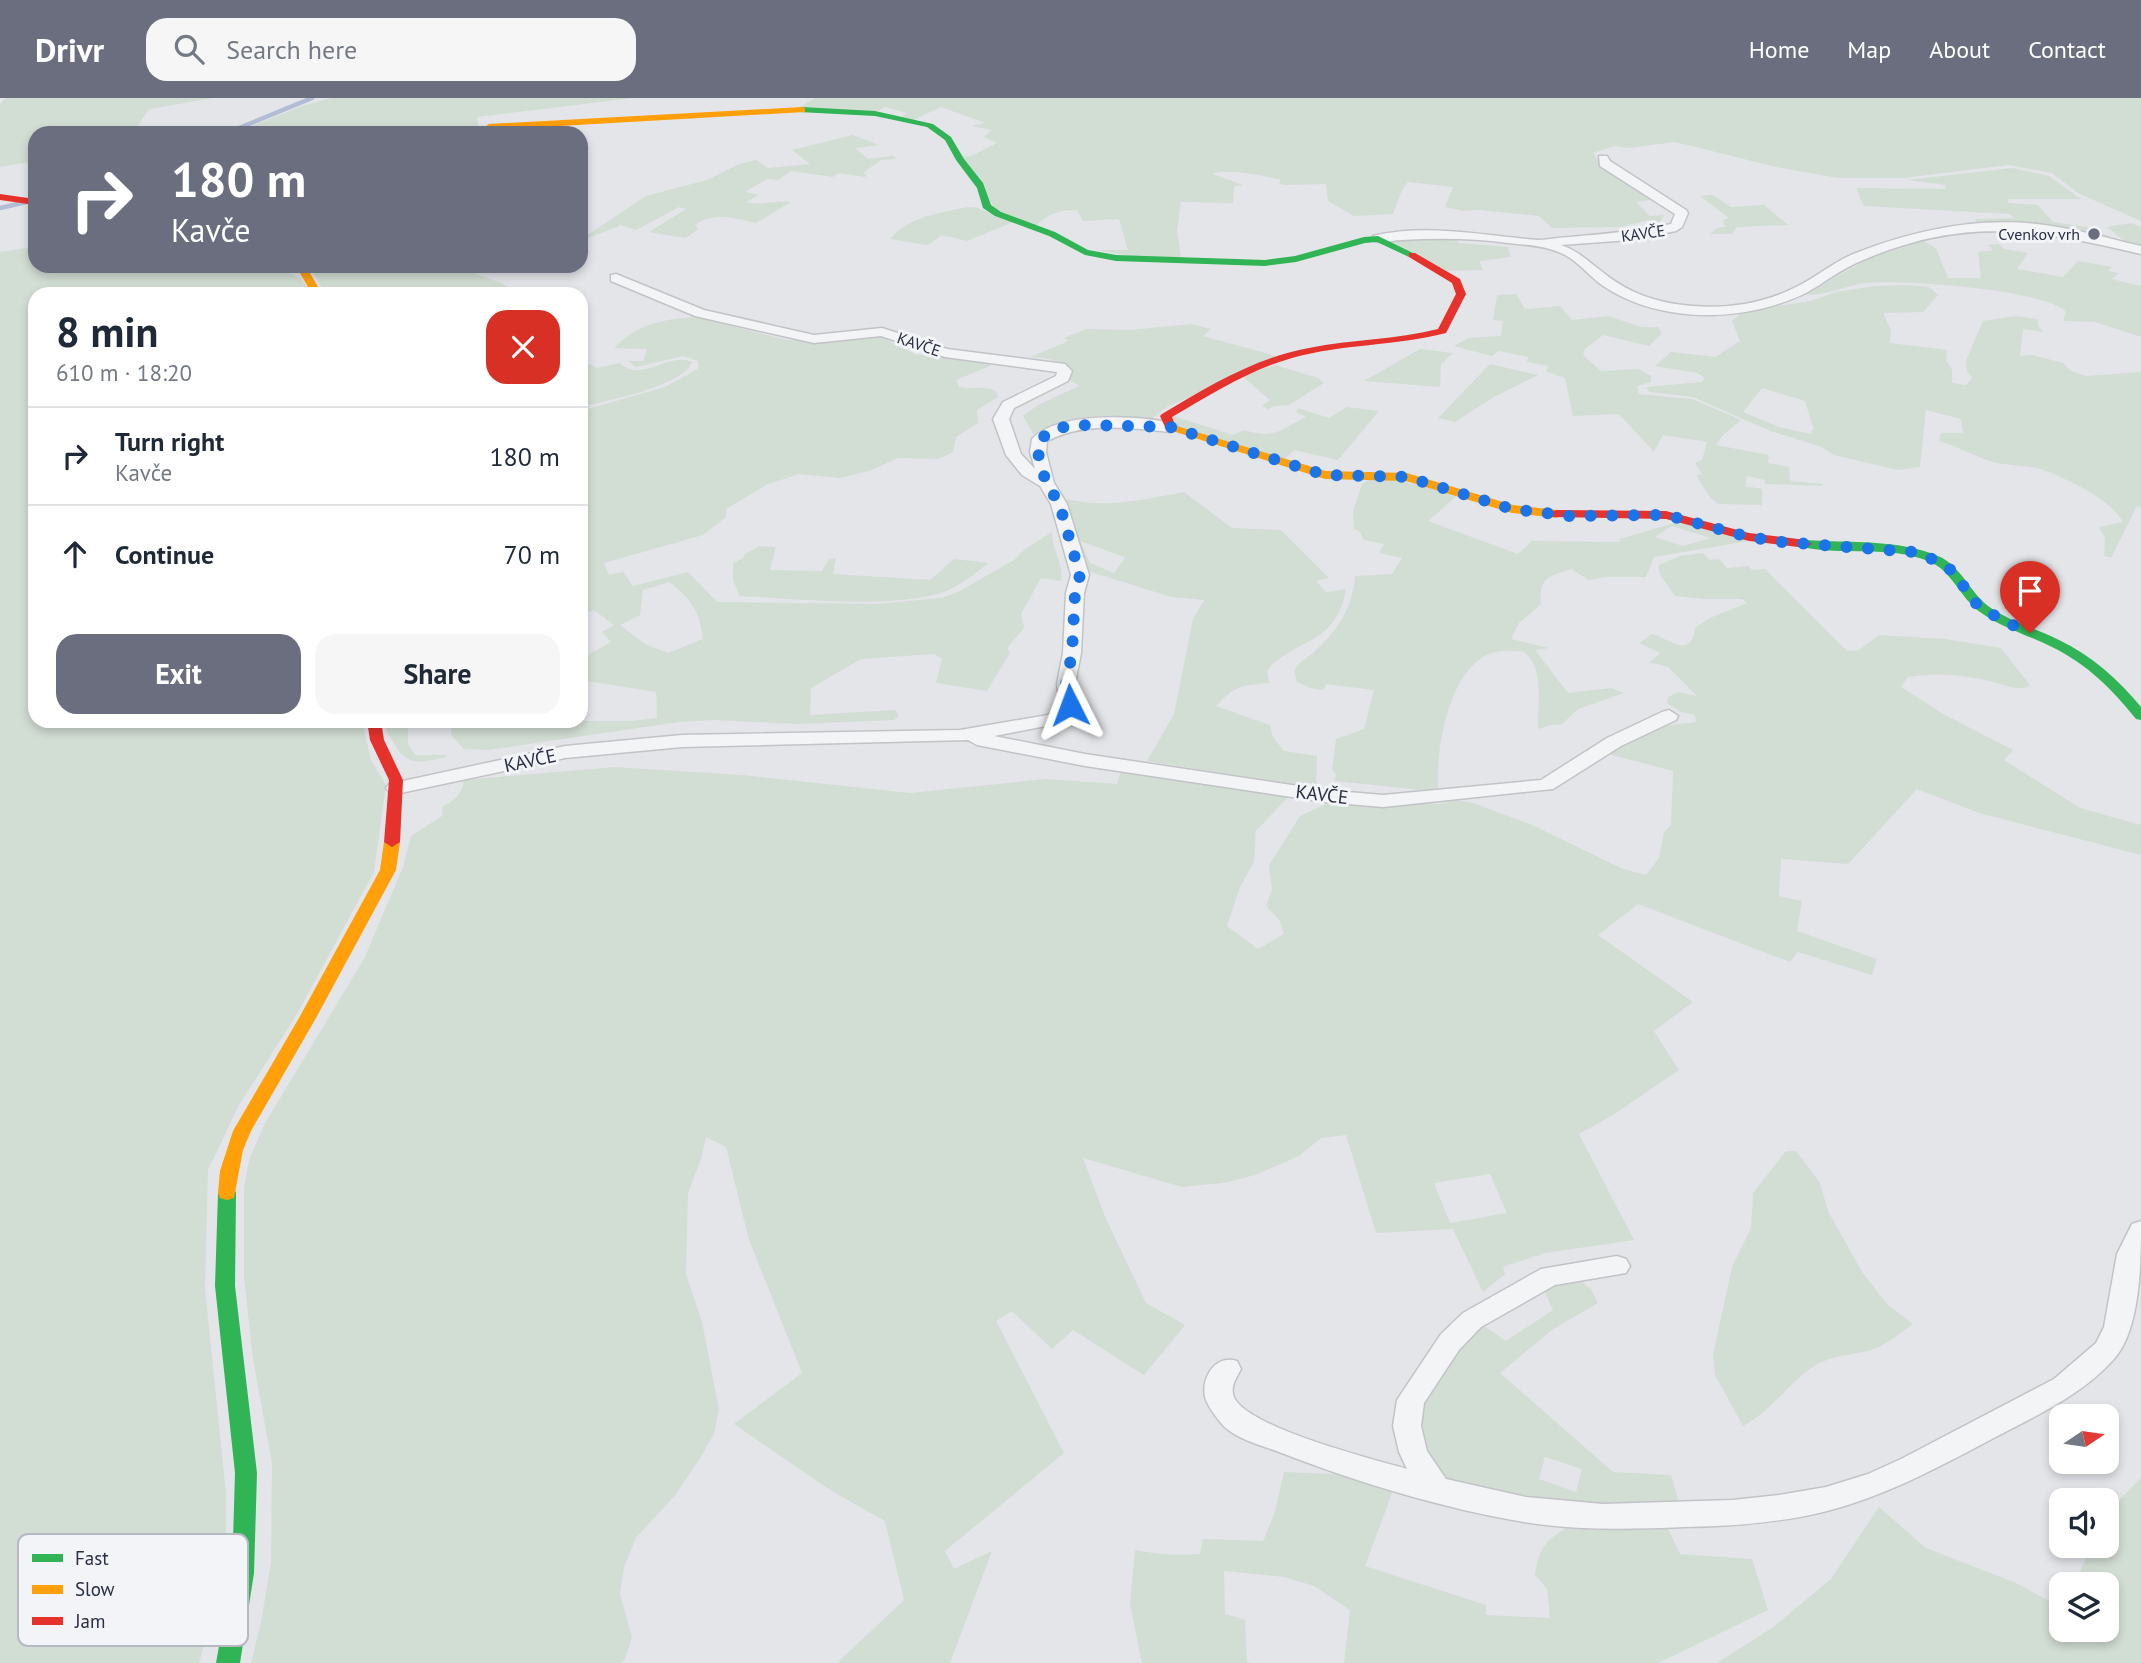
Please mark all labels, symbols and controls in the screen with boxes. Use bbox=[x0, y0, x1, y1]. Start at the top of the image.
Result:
search box bbox=[146, 18, 636, 81]
text: Drivr bbox=[35, 28, 104, 71]
icon: search bbox=[170, 30, 208, 68]
text: Search here bbox=[226, 33, 357, 66]
text: Home bbox=[1749, 34, 1809, 65]
text: Map bbox=[1847, 34, 1891, 65]
text: About bbox=[1929, 34, 1990, 65]
text: Contact bbox=[2028, 34, 2106, 65]
text: 180 m bbox=[171, 147, 306, 211]
icon: right bbox=[56, 154, 147, 245]
text: Kavče bbox=[171, 209, 251, 251]
street label: KAVČE bbox=[1620, 220, 1666, 246]
place label: Cvenkov vrh bbox=[1998, 224, 2080, 244]
marker: Cvenkov vrh bbox=[2086, 226, 2102, 242]
text: 8 min bbox=[56, 304, 158, 359]
button: close bbox=[486, 310, 560, 384]
street label: KAVČE bbox=[895, 327, 943, 361]
text: 610 m · 18:20 bbox=[56, 358, 192, 387]
text: Turn right bbox=[115, 425, 224, 458]
icon: right bbox=[56, 437, 94, 475]
text: 180 m bbox=[489, 440, 560, 473]
text: Kavče bbox=[115, 458, 172, 487]
icon: ahead bbox=[56, 535, 94, 573]
text: Continue bbox=[115, 538, 214, 571]
text: 70 m bbox=[504, 538, 560, 571]
pin bbox=[2000, 561, 2060, 633]
icon: arrive bbox=[2011, 572, 2049, 610]
button: Exit bbox=[56, 634, 301, 714]
button: Share bbox=[315, 634, 560, 714]
position arrow bbox=[1033, 668, 1107, 742]
street label: KAVČE bbox=[502, 743, 558, 777]
street label: KAVČE bbox=[1294, 779, 1350, 809]
north arrow bbox=[2049, 1404, 2119, 1474]
map controls bbox=[2049, 1404, 2119, 1642]
button: sound bbox=[2049, 1488, 2119, 1558]
legend bbox=[18, 1534, 248, 1646]
text: Fast bbox=[75, 1546, 109, 1570]
button: layers bbox=[2049, 1572, 2119, 1642]
text: Slow bbox=[75, 1577, 115, 1601]
text: Jam bbox=[74, 1609, 105, 1633]

